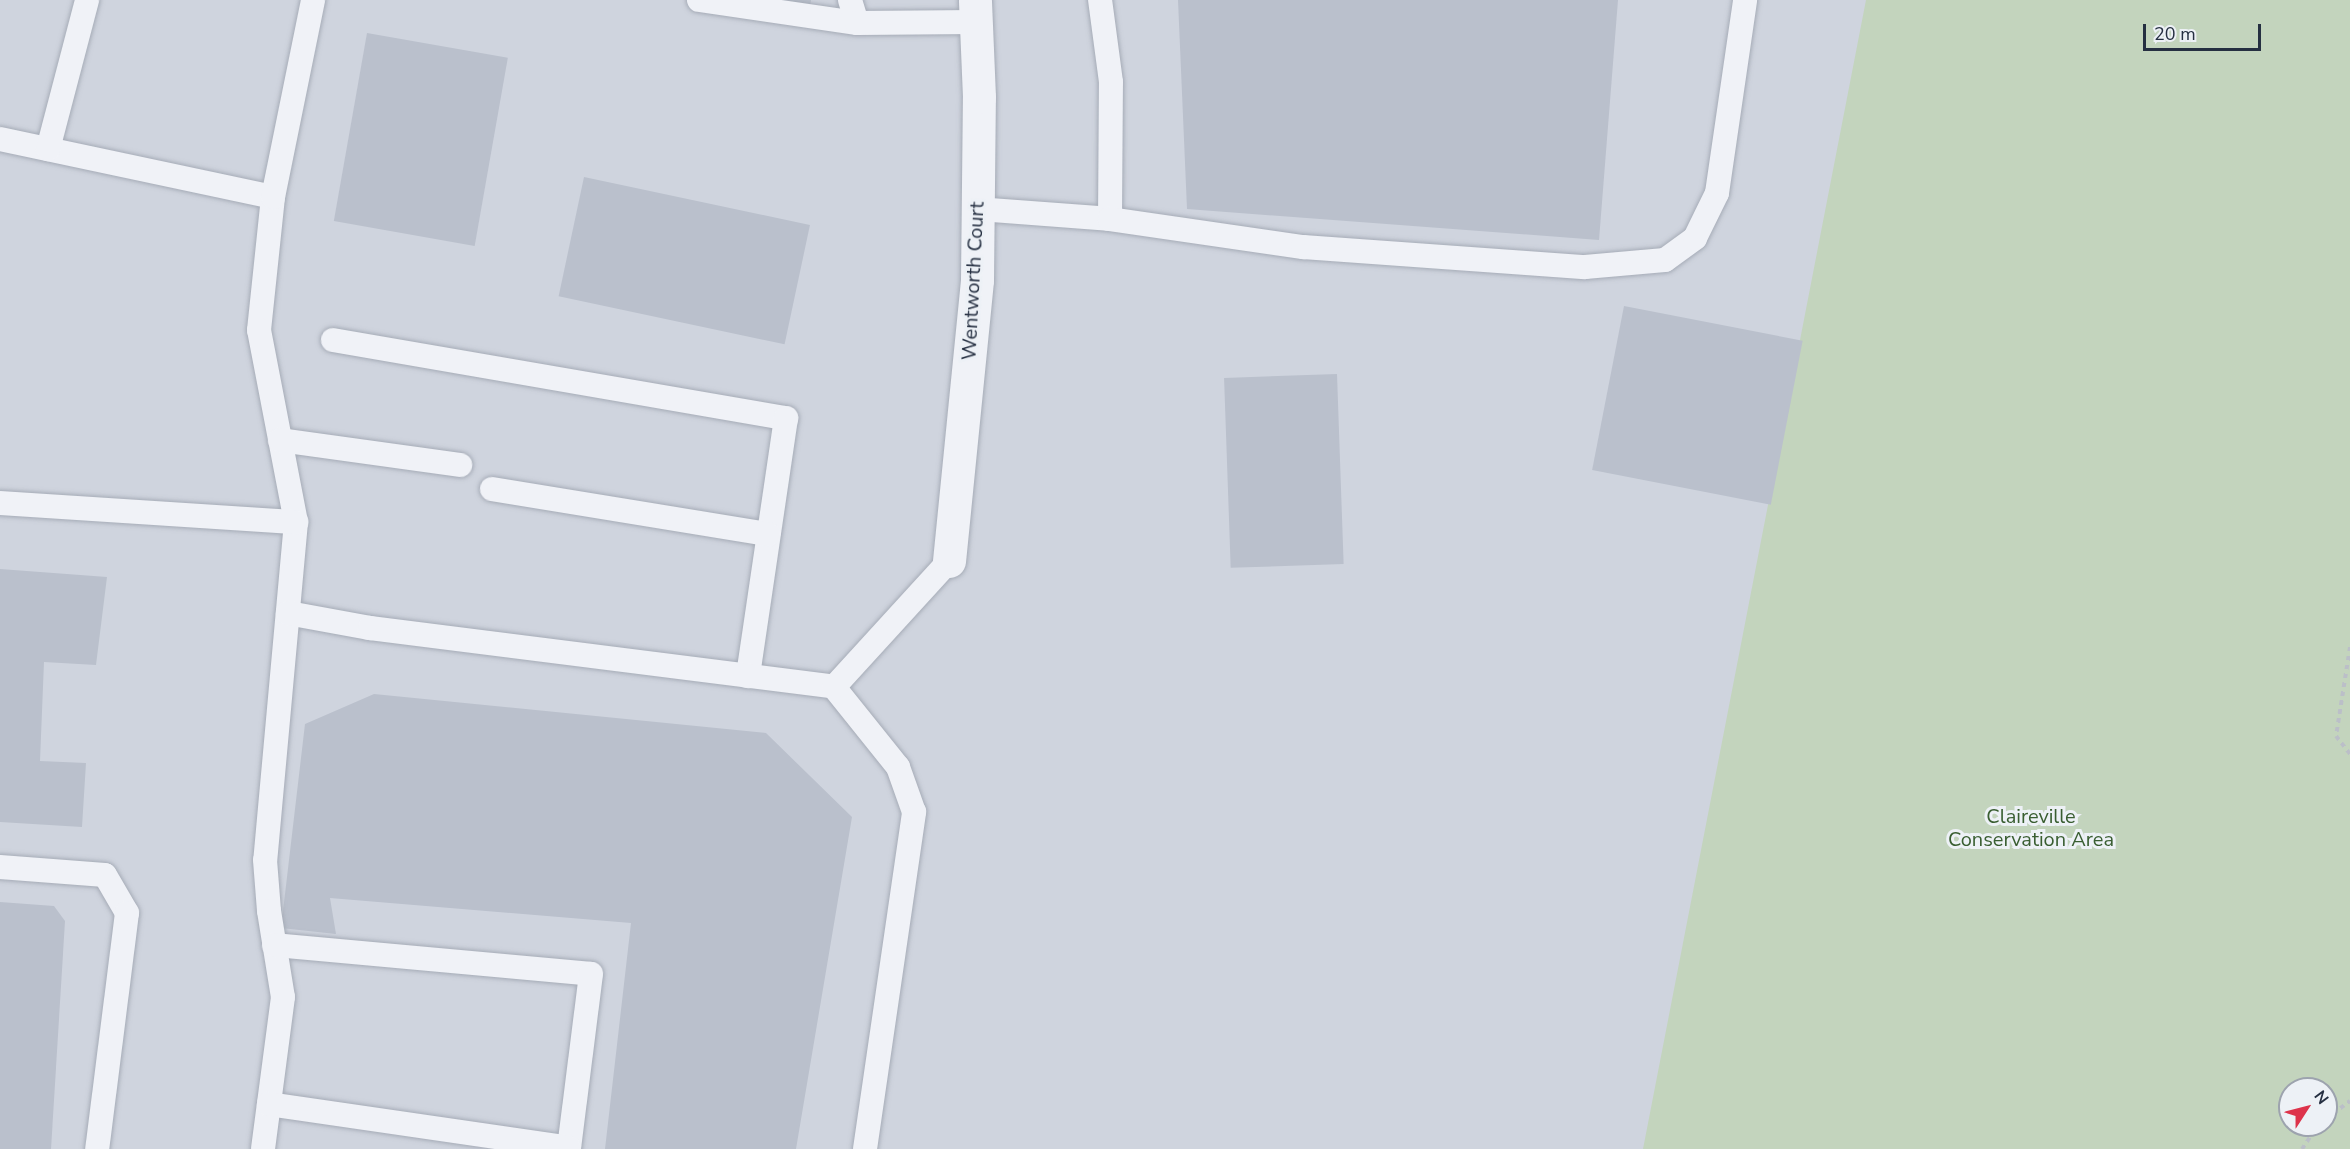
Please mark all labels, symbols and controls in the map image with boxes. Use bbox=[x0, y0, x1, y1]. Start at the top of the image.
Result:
scale bar bbox=[2146, 12, 2264, 50]
text: 20 m bbox=[2154, 22, 2196, 46]
street label: Wentworth Court bbox=[957, 201, 989, 361]
park label: Claireville Conservation Area bbox=[1948, 805, 2114, 852]
north arrow bbox=[2278, 1077, 2338, 1137]
text: N bbox=[2309, 1086, 2333, 1109]

